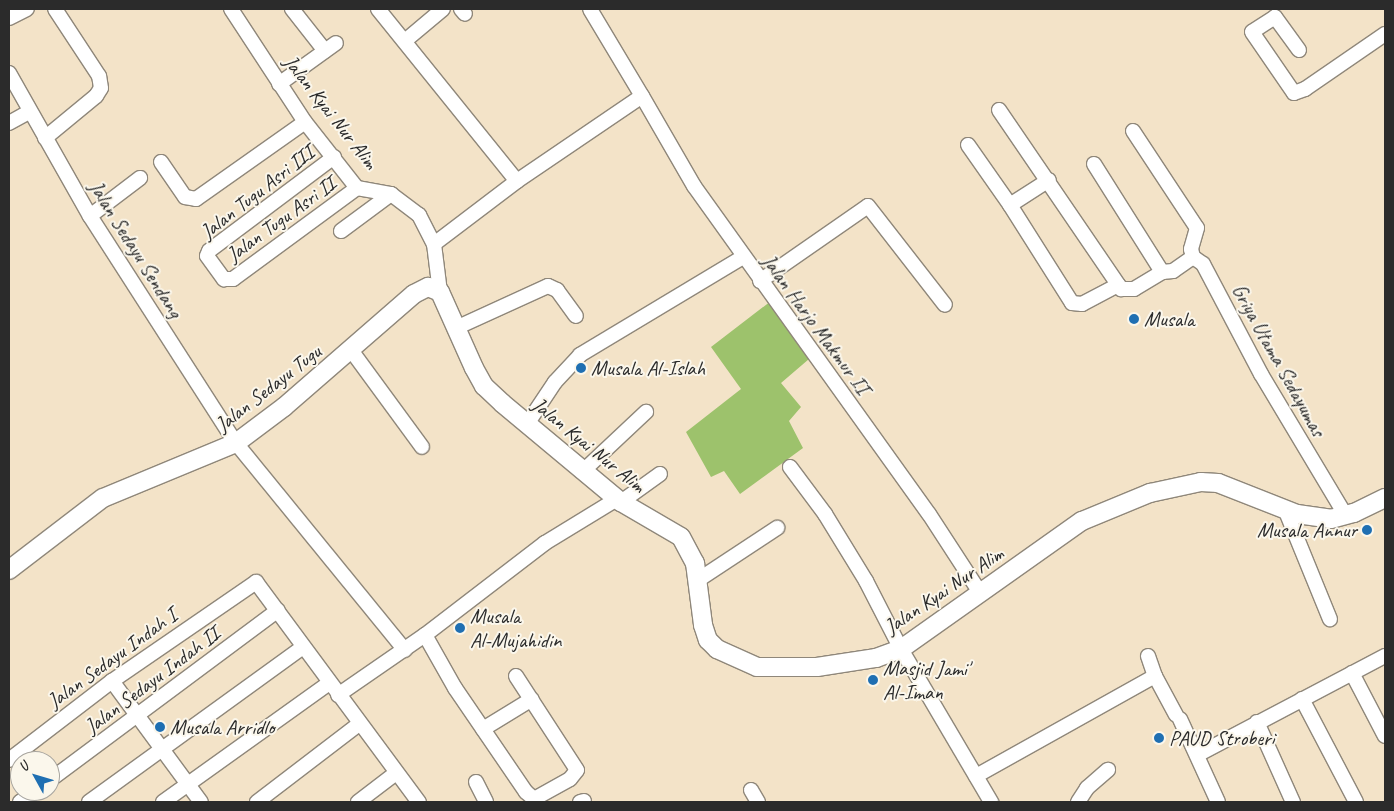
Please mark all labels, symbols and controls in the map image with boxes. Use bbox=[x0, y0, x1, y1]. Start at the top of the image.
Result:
street label: Jalan Kyai Nur Alim bbox=[278, 49, 384, 175]
street label: Jalan Tugu Asri III bbox=[195, 140, 319, 244]
street label: Jalan Tugu Asri II bbox=[221, 171, 341, 267]
street label: Jalan Sedayu Sendang bbox=[84, 177, 188, 321]
street label: Jalan Harjo Makmur II bbox=[756, 248, 876, 400]
street label: Griya Utama Sedayumas bbox=[1226, 278, 1332, 442]
place label: Musala bbox=[1144, 306, 1194, 332]
marker: Musala bbox=[1128, 313, 1140, 325]
street label: Jalan Sedayu Tugu bbox=[211, 339, 325, 437]
place label: Musala Al-Islah bbox=[591, 355, 705, 381]
marker: Musala Al-Islah bbox=[575, 362, 587, 374]
street label: Jalan Kyai Nur Alim bbox=[526, 391, 652, 499]
place label: Musala Annur bbox=[1257, 517, 1357, 543]
marker: Musala Annur bbox=[1361, 524, 1373, 536]
street label: Jalan Kyai Nur Alim bbox=[879, 540, 1009, 640]
street label: Jalan Sedayu Indah I bbox=[43, 603, 181, 713]
place label: Musala Al-Mujahidin bbox=[470, 603, 561, 653]
street label: Jalan Sedayu Indah II bbox=[80, 621, 224, 739]
marker: Musala Al-Mujahidin bbox=[454, 622, 466, 634]
place label: Masjid Jami' Al-Iman bbox=[883, 655, 970, 705]
marker: Masjid Jami' Al-Iman bbox=[867, 674, 879, 686]
place label: Musala Arridlo bbox=[170, 714, 274, 740]
marker: Musala Arridlo bbox=[154, 721, 166, 733]
place label: PAUD Stroberi bbox=[1169, 725, 1275, 751]
marker: PAUD Stroberi bbox=[1153, 732, 1165, 744]
north arrow bbox=[10, 751, 60, 801]
text: U bbox=[15, 759, 32, 775]

